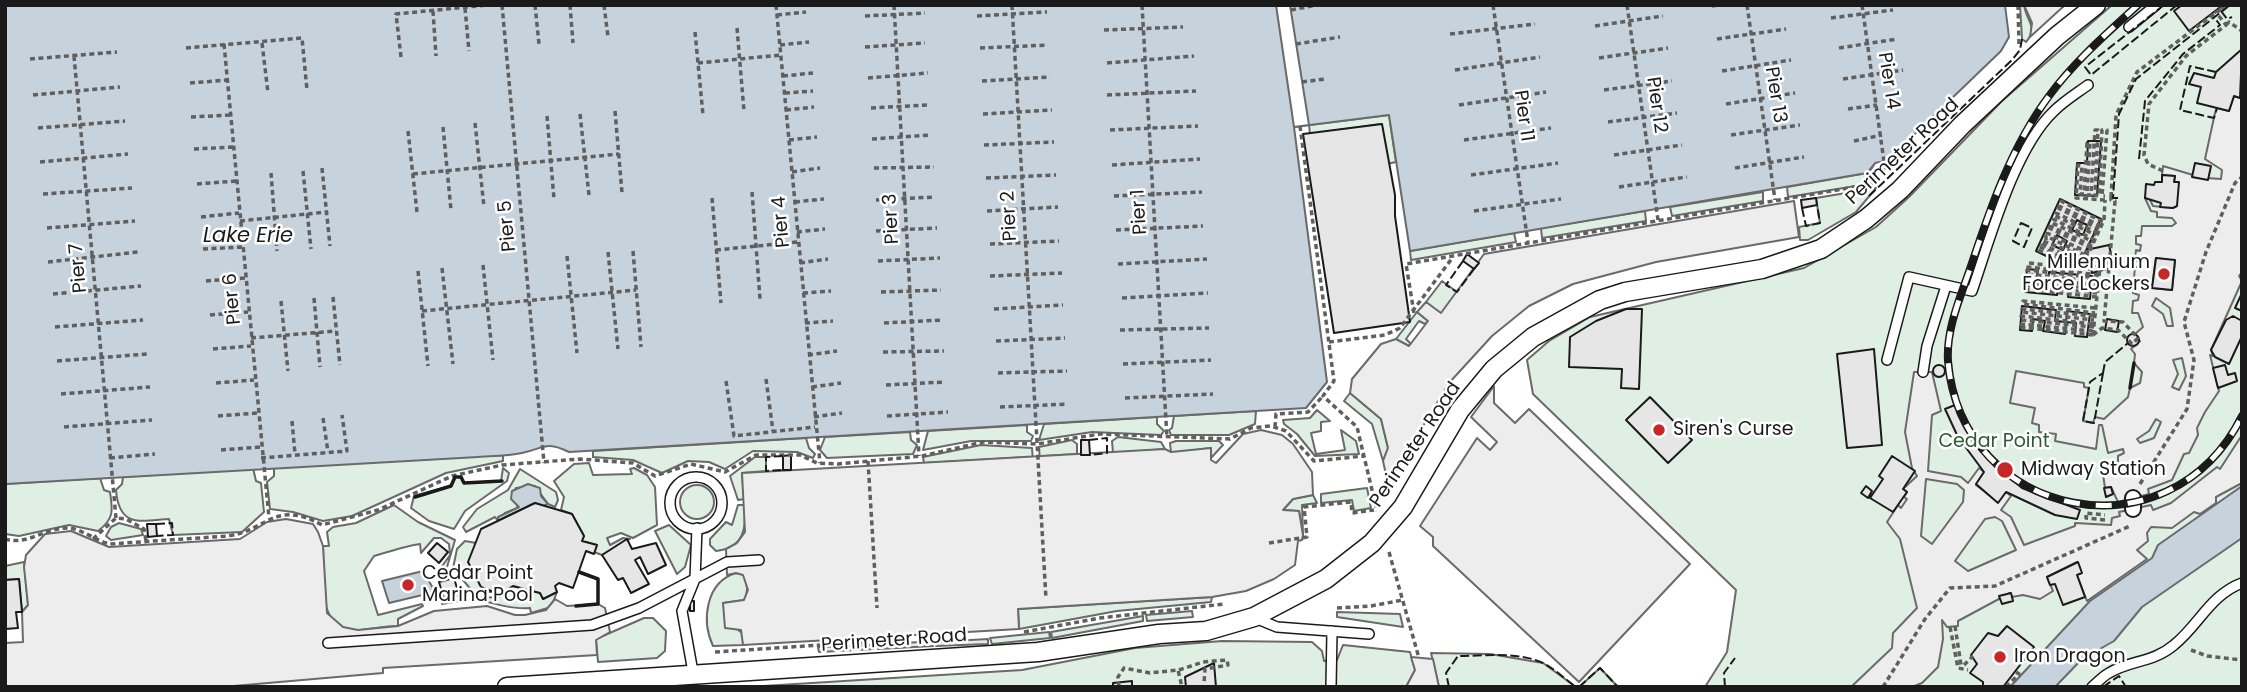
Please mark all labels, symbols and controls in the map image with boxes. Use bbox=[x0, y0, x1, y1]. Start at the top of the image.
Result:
street label: Pier 14 bbox=[1872, 51, 1904, 111]
street label: Pier 13 bbox=[1759, 65, 1791, 125]
street label: Pier 12 bbox=[1641, 75, 1671, 135]
street label: Pier 11 bbox=[1508, 89, 1538, 143]
street label: Perimeter Road bbox=[1842, 94, 1964, 210]
street label: Pier 1 bbox=[1127, 189, 1153, 235]
street label: Pier 2 bbox=[997, 190, 1023, 242]
street label: Pier 3 bbox=[879, 193, 905, 245]
street label: Pier 4 bbox=[768, 195, 796, 249]
street label: Pier 5 bbox=[494, 199, 522, 253]
water label: Lake Erie bbox=[203, 224, 293, 250]
street label: Pier 7 bbox=[65, 242, 93, 294]
place label: Millennium Force Lockers bbox=[2022, 252, 2150, 296]
marker: Millennium Force Lockers bbox=[2156, 266, 2172, 282]
street label: Pier 6 bbox=[219, 272, 247, 326]
street label: Perimeter Road bbox=[1366, 378, 1466, 512]
place label: Siren's Curse bbox=[1673, 419, 1793, 441]
marker: Siren's Curse bbox=[1651, 422, 1667, 438]
park label: Cedar Point bbox=[1938, 431, 2050, 453]
place label: Midway Station bbox=[2021, 459, 2166, 481]
marker: Midway Station bbox=[1995, 460, 2015, 480]
place label: Cedar Point Marina Pool bbox=[422, 563, 533, 607]
marker: Cedar Point Marina Pool bbox=[400, 577, 416, 593]
street label: Perimeter Road bbox=[820, 625, 968, 657]
place label: Iron Dragon bbox=[2014, 646, 2126, 668]
marker: Iron Dragon bbox=[1992, 649, 2008, 665]

